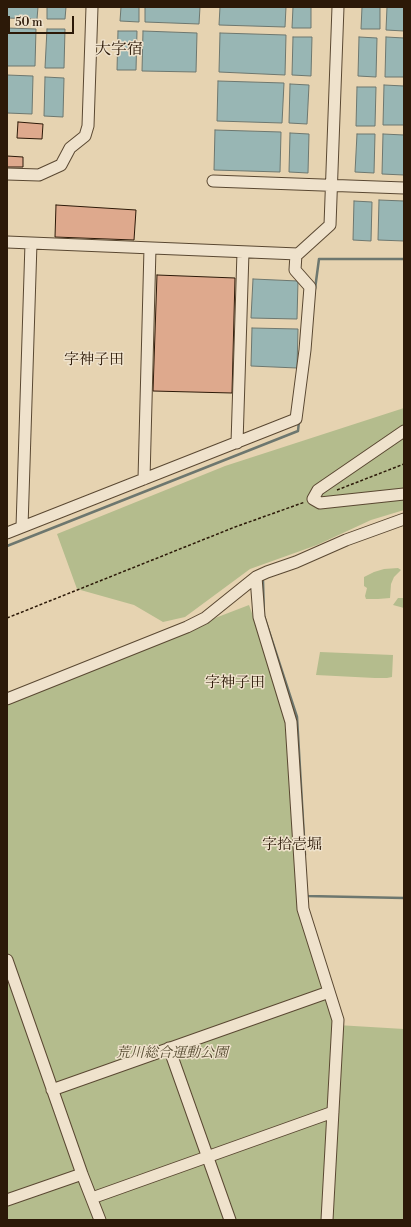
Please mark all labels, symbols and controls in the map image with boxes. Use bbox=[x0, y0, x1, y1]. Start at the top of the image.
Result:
scale bar bbox=[10, 8, 76, 34]
text: 50 m bbox=[15, 15, 43, 30]
district label: 大字宿 bbox=[95, 40, 143, 60]
district label: 字神子田 bbox=[64, 351, 124, 369]
district label: 字神子田 bbox=[205, 674, 265, 692]
district label: 字拾壱堀 bbox=[262, 836, 322, 854]
park label: 荒川総合運動公園 bbox=[116, 1046, 228, 1062]

